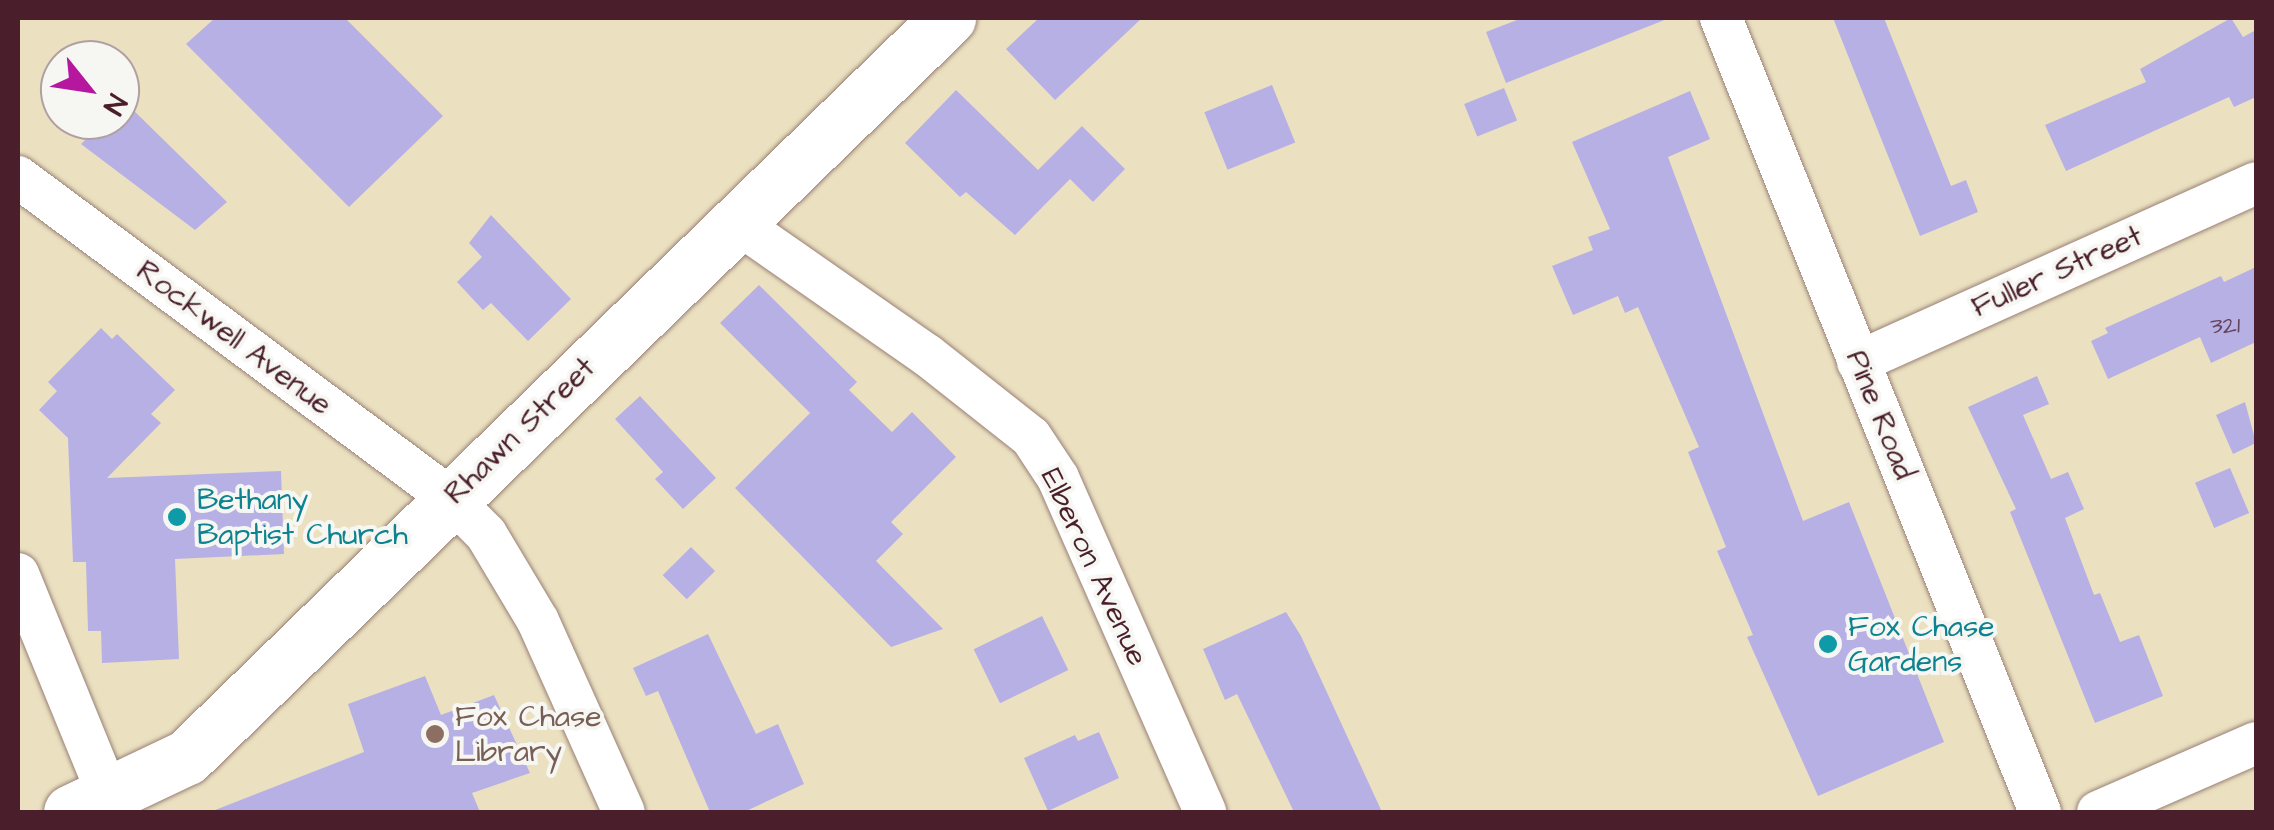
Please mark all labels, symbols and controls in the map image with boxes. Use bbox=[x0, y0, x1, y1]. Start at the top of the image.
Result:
north arrow bbox=[40, 40, 140, 140]
text: N bbox=[93, 87, 136, 122]
street label: Fuller Street bbox=[1966, 218, 2148, 326]
street label: Rockwell Avenue bbox=[129, 253, 339, 423]
house number: 321 bbox=[2210, 311, 2240, 341]
street label: Pine Road bbox=[1838, 345, 1922, 485]
street label: Rhawn Street bbox=[437, 350, 603, 512]
street label: Elberon Avenue bbox=[1033, 463, 1155, 671]
place label: Bethany Baptist Church bbox=[197, 482, 408, 552]
marker: Bethany Baptist Church bbox=[166, 506, 188, 528]
place label: Fox Chase Gardens bbox=[1848, 609, 1994, 680]
marker: Fox Chase Gardens bbox=[1817, 633, 1839, 655]
place label: Fox Chase Library bbox=[455, 699, 601, 770]
marker: Fox Chase Library bbox=[424, 723, 446, 745]

